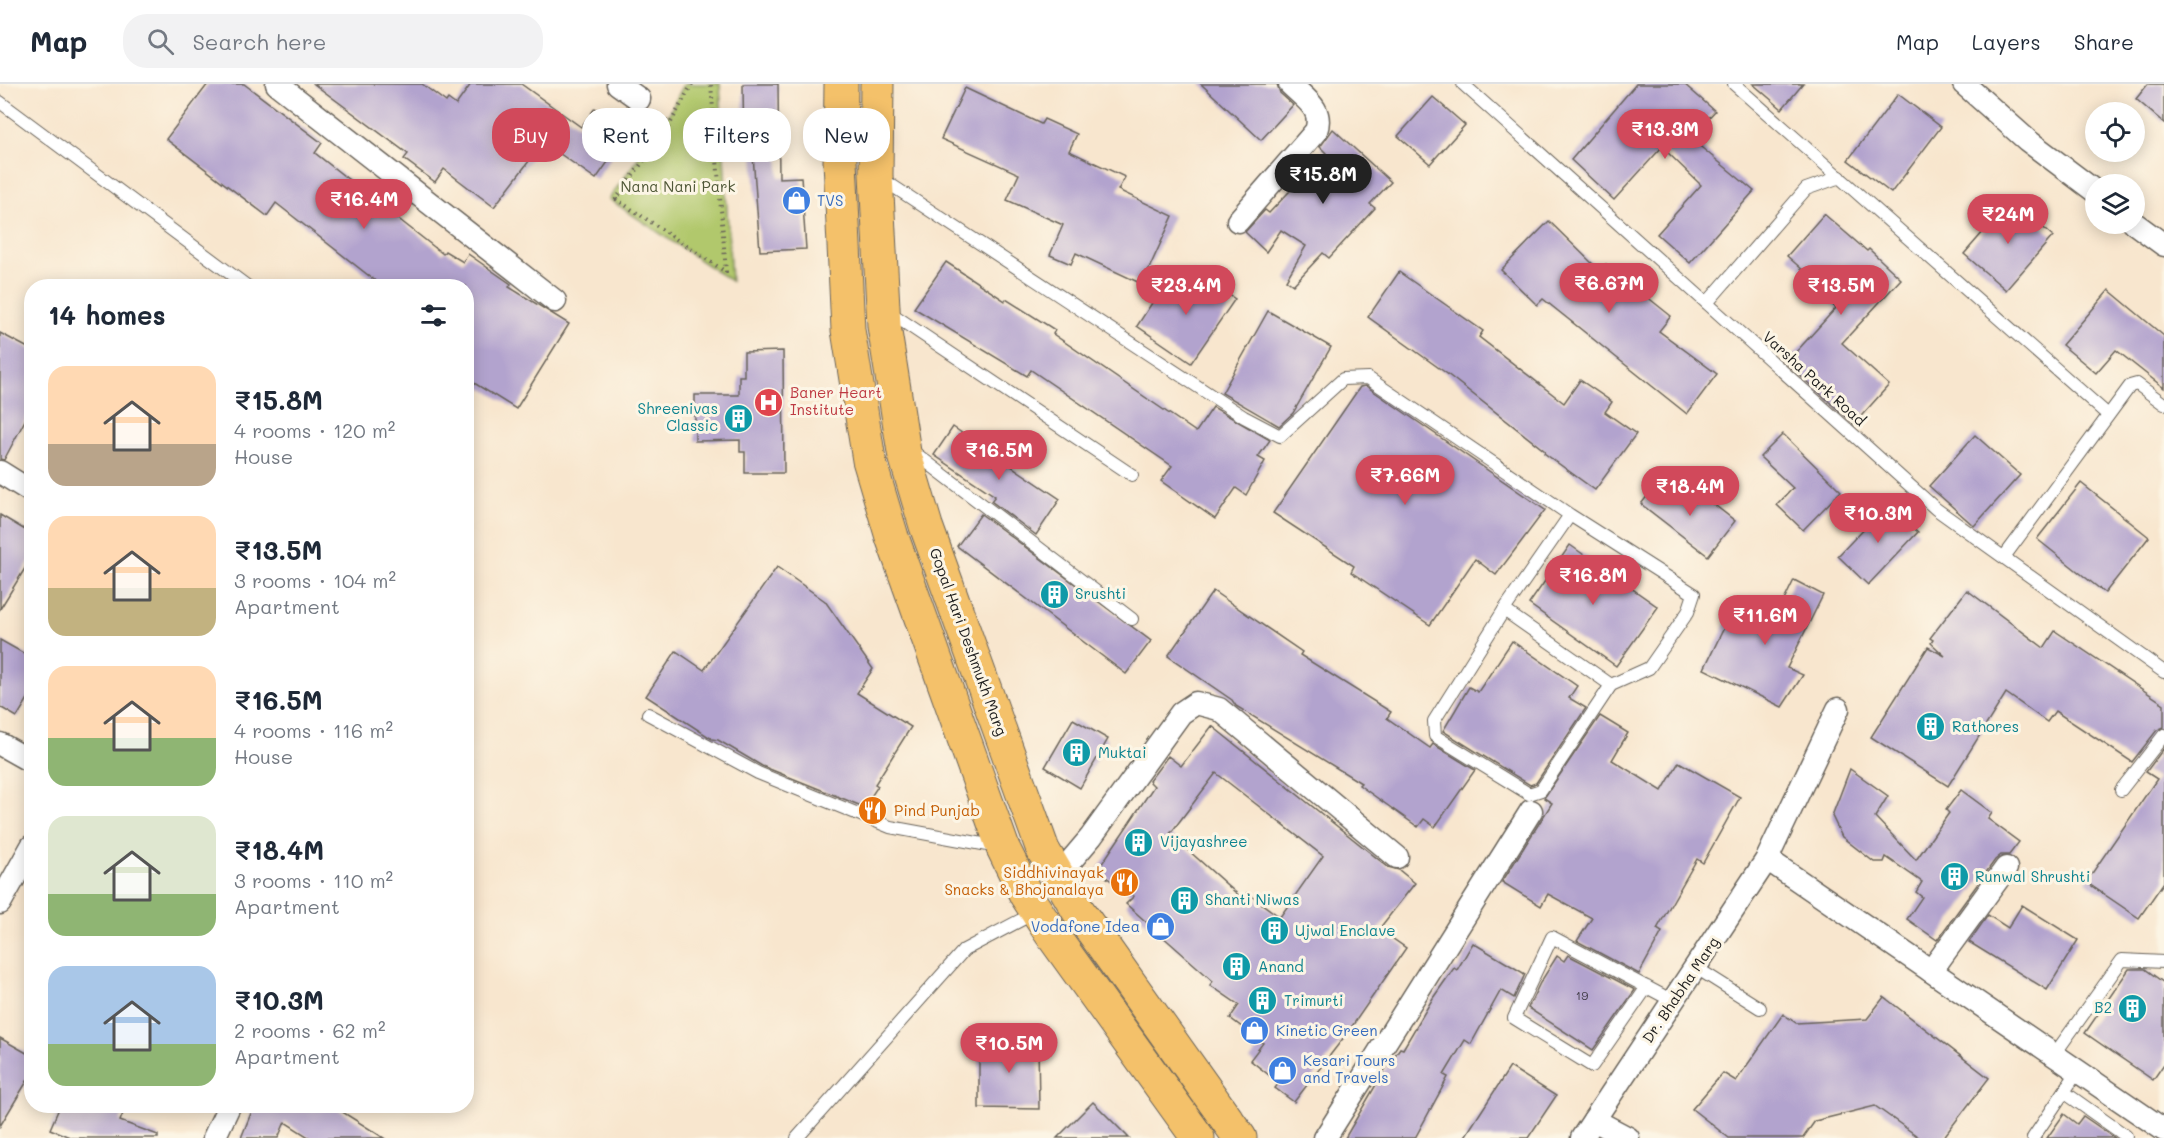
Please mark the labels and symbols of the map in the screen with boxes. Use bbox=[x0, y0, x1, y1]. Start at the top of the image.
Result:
pin: ₹13.3M bbox=[1616, 109, 1714, 160]
pin: ₹15.8M bbox=[1274, 154, 1372, 205]
park label: Nana Nani Park bbox=[621, 176, 736, 196]
pin: ₹16.4M bbox=[315, 179, 413, 230]
shop icon: TVS bbox=[780, 185, 812, 217]
place label: TVS bbox=[817, 190, 843, 210]
pin: ₹24M bbox=[1972, 194, 2044, 245]
pin: ₹6.67M bbox=[1560, 263, 1658, 314]
pin: ₹23.4M bbox=[1137, 265, 1235, 316]
pin: ₹13.5M bbox=[1792, 265, 1890, 316]
street label: Varsha Park Road bbox=[1759, 326, 1871, 430]
place label: Baner Heart Institute bbox=[790, 382, 882, 419]
hospital icon: Baner Heart Institute bbox=[753, 386, 785, 418]
place label: Shreenivas Classic bbox=[638, 398, 718, 435]
building icon: Shreenivas Classic bbox=[723, 402, 755, 434]
pin: ₹16.5M bbox=[950, 430, 1048, 481]
pin: ₹7.66M bbox=[1356, 455, 1454, 506]
pin: ₹18.4M bbox=[1641, 466, 1739, 517]
pin: ₹10.3M bbox=[1829, 493, 1927, 544]
street label: Gopal Hari Deshmukh Marg bbox=[926, 545, 1012, 739]
pin: ₹16.8M bbox=[1544, 555, 1642, 606]
building icon: Srushti bbox=[1038, 578, 1070, 610]
place label: Srushti bbox=[1075, 583, 1126, 603]
pin: ₹11.6M bbox=[1716, 595, 1814, 646]
building icon: Rathores bbox=[1915, 711, 1947, 743]
place label: Rathores bbox=[1952, 716, 2019, 736]
building icon: Muktai bbox=[1061, 737, 1093, 769]
place label: Muktai bbox=[1098, 742, 1147, 762]
restaurant icon: Pind Punjab bbox=[857, 795, 889, 827]
place label: Pind Punjab bbox=[894, 800, 980, 820]
building icon: Vijayashree bbox=[1123, 826, 1155, 858]
place label: Vijayashree bbox=[1160, 831, 1248, 851]
building icon: Runwal Shrushti bbox=[1938, 861, 1970, 893]
place label: Siddhivinayak Snacks & Bhojanalaya bbox=[944, 862, 1104, 899]
restaurant icon: Siddhivinayak Snacks & Bhojanalaya bbox=[1109, 866, 1141, 898]
place label: Runwal Shrushti bbox=[1975, 866, 2090, 886]
building icon: Shanti Niwas bbox=[1168, 884, 1200, 916]
place label: Shanti Niwas bbox=[1205, 889, 1300, 909]
shop icon: Vodafone Idea bbox=[1145, 911, 1177, 943]
building icon: Ujwal Enclave bbox=[1258, 915, 1290, 947]
place label: Vodafone Idea bbox=[1031, 916, 1140, 936]
place label: Ujwal Enclave bbox=[1295, 920, 1396, 940]
street label: Dr. Bhabha Marg bbox=[1637, 932, 1723, 1046]
building icon: Anand bbox=[1221, 951, 1253, 983]
place label: Anand bbox=[1258, 956, 1304, 976]
building icon: Trimurti bbox=[1247, 985, 1279, 1017]
house number: 19 bbox=[1576, 987, 1588, 1003]
place label: Trimurti bbox=[1284, 990, 1343, 1010]
building icon: B2 bbox=[2117, 992, 2149, 1024]
place label: B2 bbox=[2094, 997, 2112, 1017]
shop icon: Kinetic Green bbox=[1239, 1015, 1271, 1047]
place label: Kinetic Green bbox=[1276, 1020, 1378, 1040]
pin: ₹10.5M bbox=[960, 1023, 1058, 1074]
place label: Kesari Tours and Travels bbox=[1303, 1050, 1395, 1087]
shop icon: Kesari Tours and Travels bbox=[1266, 1054, 1298, 1086]

